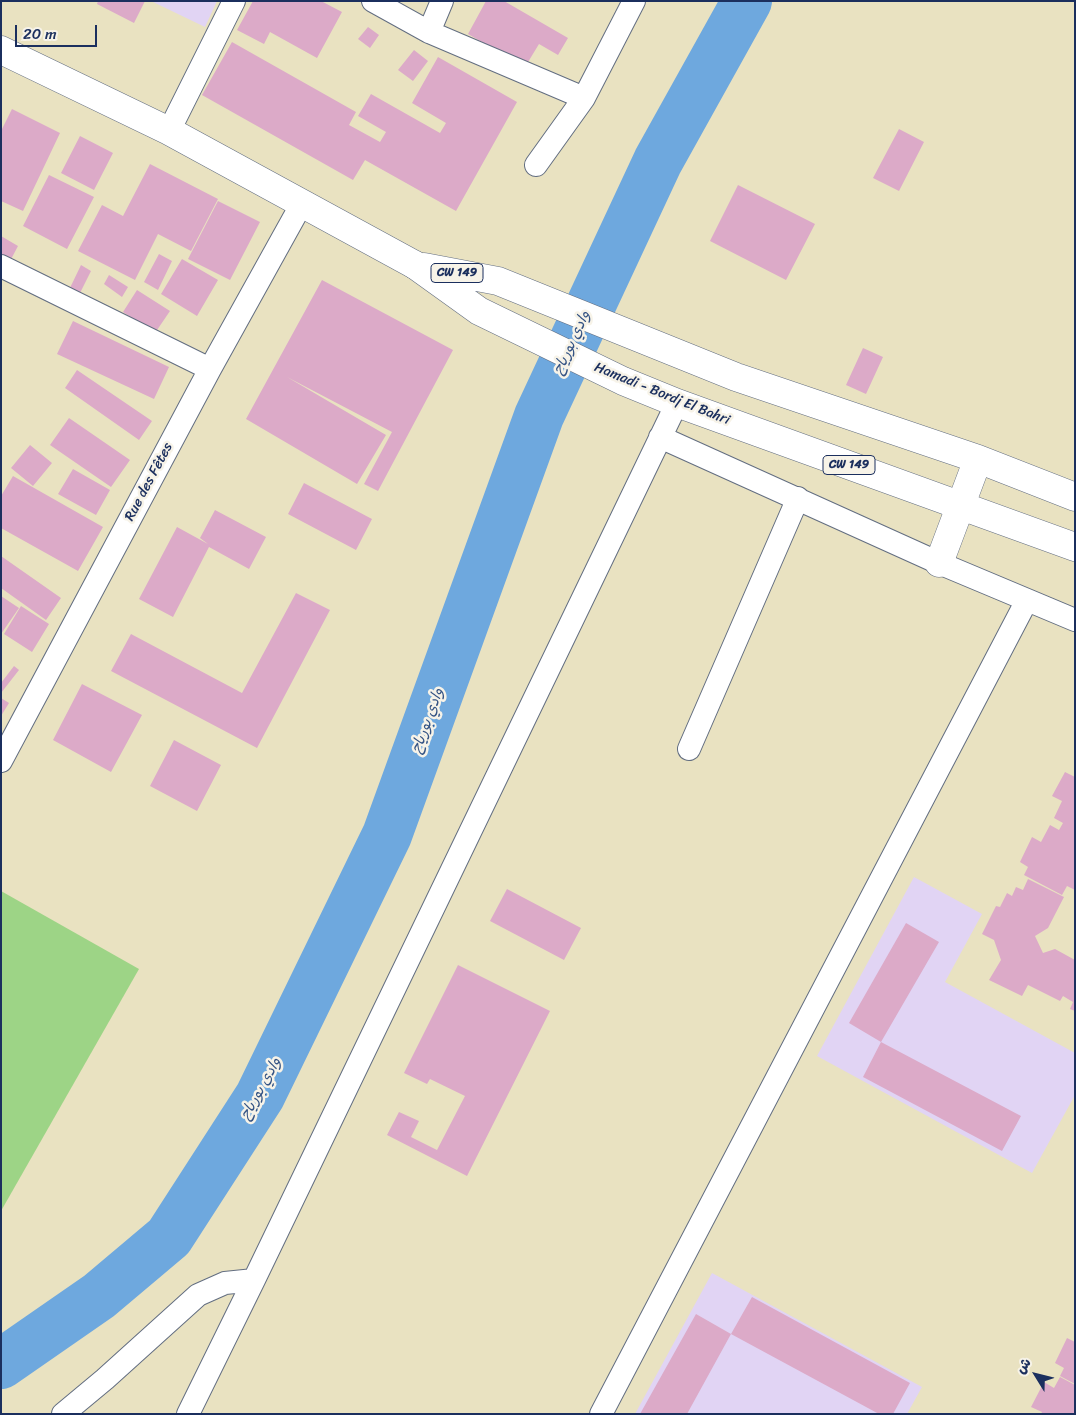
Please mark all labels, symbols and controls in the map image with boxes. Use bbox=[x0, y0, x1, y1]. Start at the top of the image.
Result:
scale bar bbox=[18, 15, 100, 47]
text: 20 m bbox=[23, 21, 57, 47]
road number: CW 149 bbox=[431, 264, 483, 282]
water label: وادي بورياح bbox=[549, 308, 595, 378]
street label: Hamadi - Bordj El Bahri bbox=[592, 359, 732, 429]
street label: Rue des Fêtes bbox=[121, 440, 177, 524]
road number: CW 149 bbox=[823, 456, 875, 474]
water label: وادي بورياح bbox=[408, 686, 448, 756]
water label: وادي بورياح bbox=[237, 1055, 285, 1123]
north arrow bbox=[1011, 1350, 1061, 1400]
text: ش bbox=[1009, 1352, 1038, 1379]

